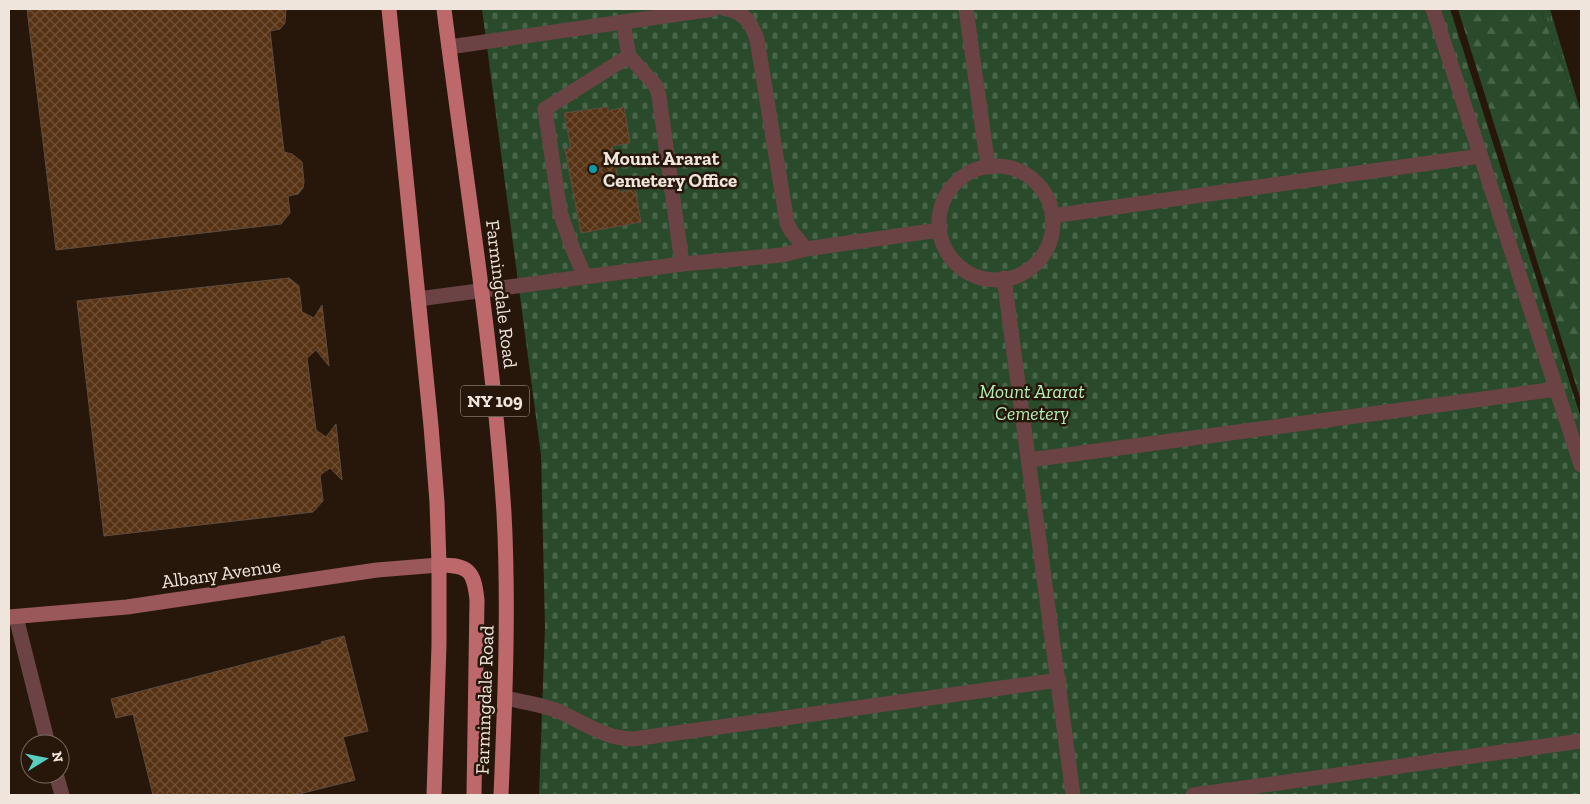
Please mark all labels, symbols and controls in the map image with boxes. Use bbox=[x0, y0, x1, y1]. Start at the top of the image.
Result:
place label: Mount Ararat Cemetery Office bbox=[603, 147, 737, 192]
marker: Mount Ararat Cemetery Office bbox=[587, 163, 599, 175]
street label: Farmingdale Road bbox=[481, 219, 522, 370]
park label: Mount Ararat Cemetery bbox=[979, 380, 1085, 425]
road number: NY 109 bbox=[461, 386, 529, 416]
street label: Albany Avenue bbox=[160, 554, 282, 593]
street label: Farmingdale Road bbox=[470, 624, 499, 775]
north arrow bbox=[20, 734, 70, 784]
text: N bbox=[48, 750, 67, 764]

